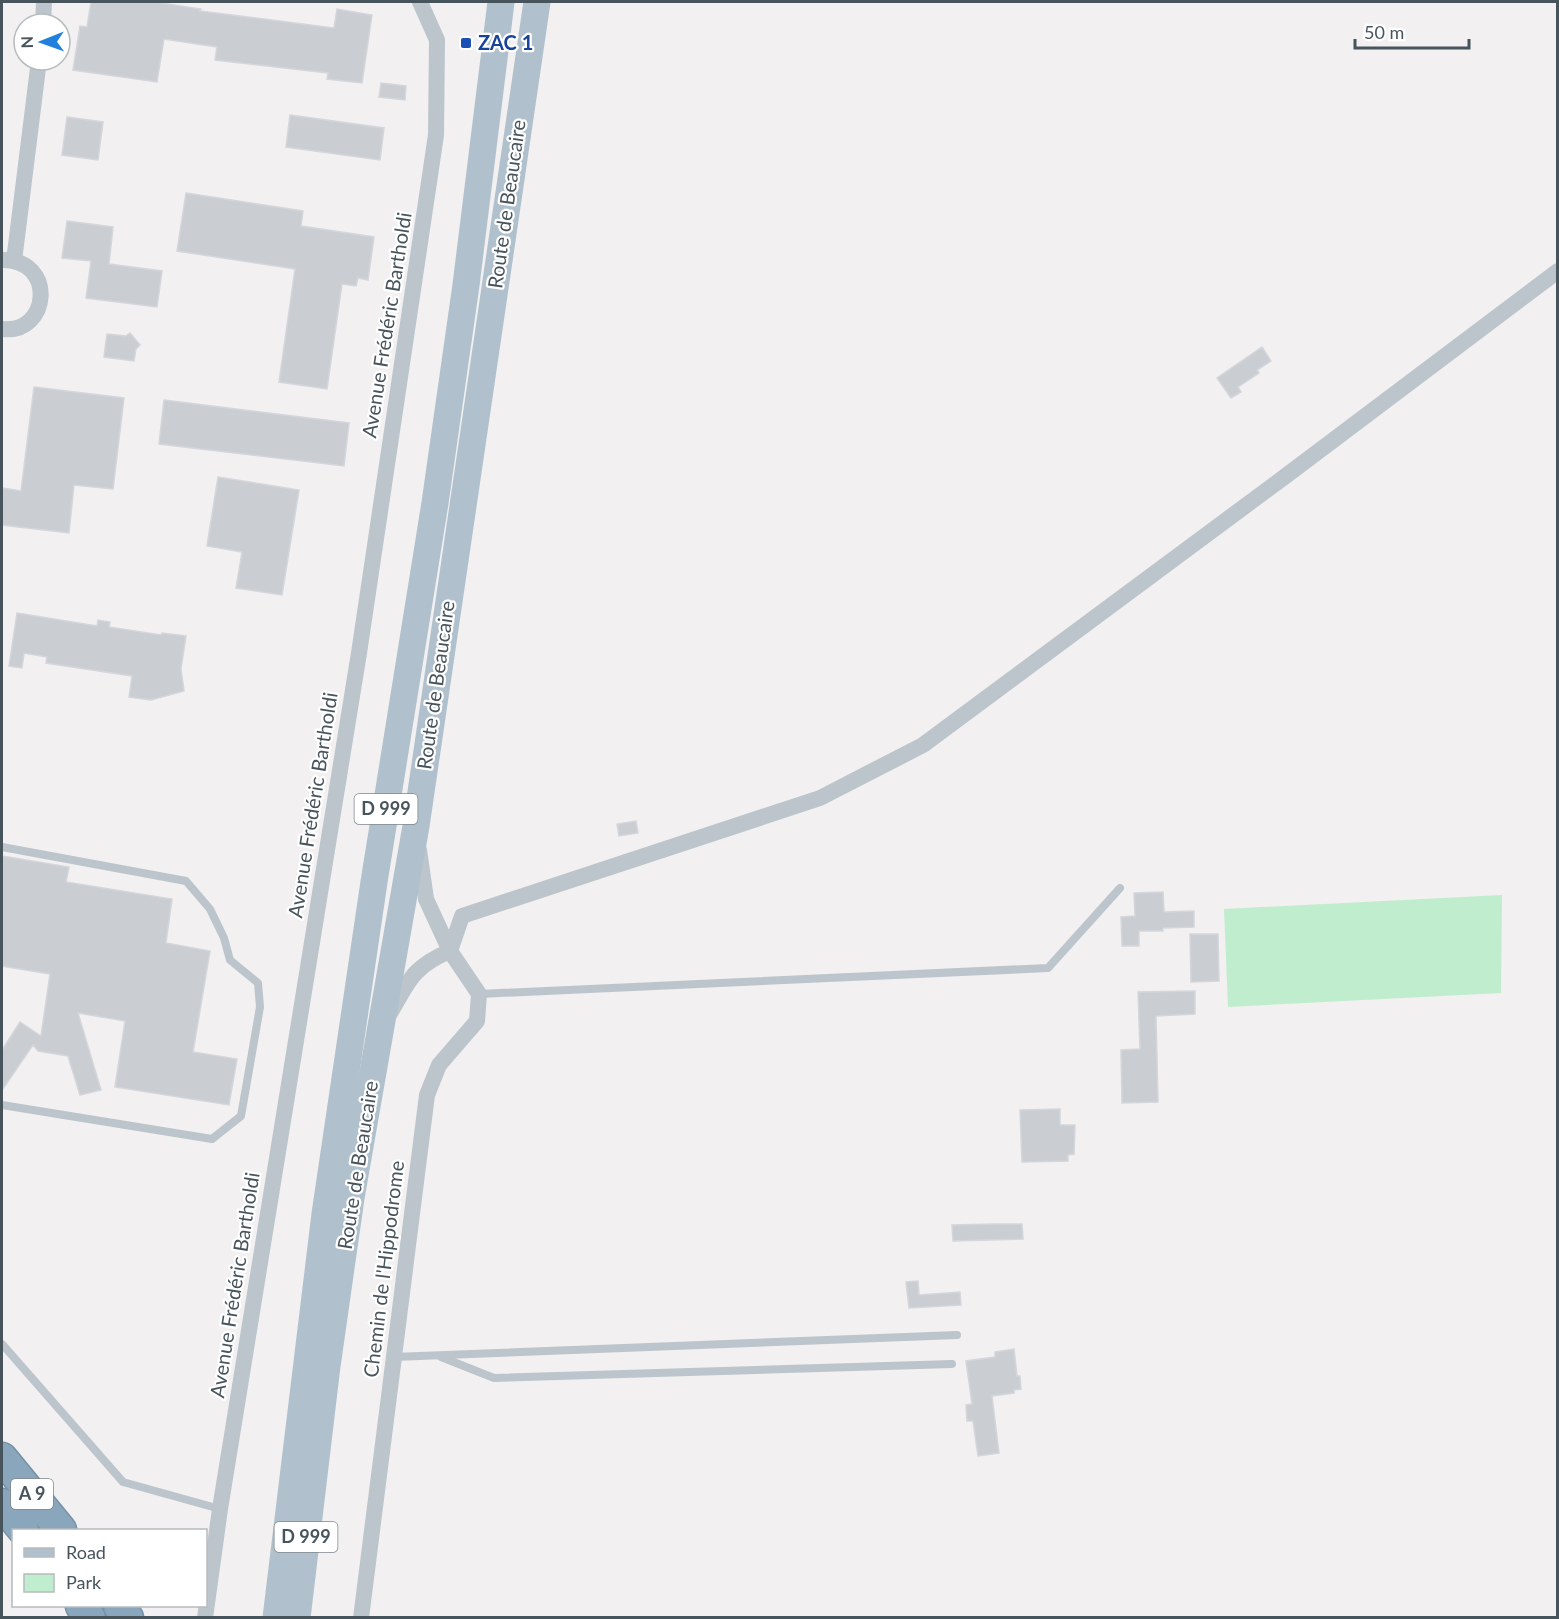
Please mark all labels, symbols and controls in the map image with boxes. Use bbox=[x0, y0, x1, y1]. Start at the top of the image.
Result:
north arrow bbox=[12, 12, 72, 72]
scale bar bbox=[1355, 12, 1469, 50]
text: 50 m bbox=[1364, 21, 1404, 43]
place label: ZAC 1 bbox=[478, 30, 533, 54]
text: N bbox=[17, 36, 36, 49]
marker: ZAC 1 bbox=[459, 36, 473, 50]
street label: Route de Beaucaire bbox=[482, 118, 530, 290]
street label: Avenue Frédéric Bartholdi bbox=[356, 210, 416, 439]
street label: Route de Beaucaire bbox=[411, 599, 459, 771]
street label: Avenue Frédéric Bartholdi bbox=[282, 690, 342, 919]
road number: D 999 bbox=[354, 794, 418, 824]
street label: Route de Beaucaire bbox=[332, 1079, 382, 1251]
street label: Chemin de l'Hippodrome bbox=[358, 1159, 408, 1379]
street label: Avenue Frédéric Bartholdi bbox=[204, 1170, 264, 1399]
road number: A 9 bbox=[11, 1479, 53, 1509]
road number: D 999 bbox=[274, 1522, 338, 1552]
legend bbox=[12, 1529, 207, 1607]
text: Road bbox=[66, 1541, 106, 1563]
text: Park bbox=[66, 1571, 102, 1593]

